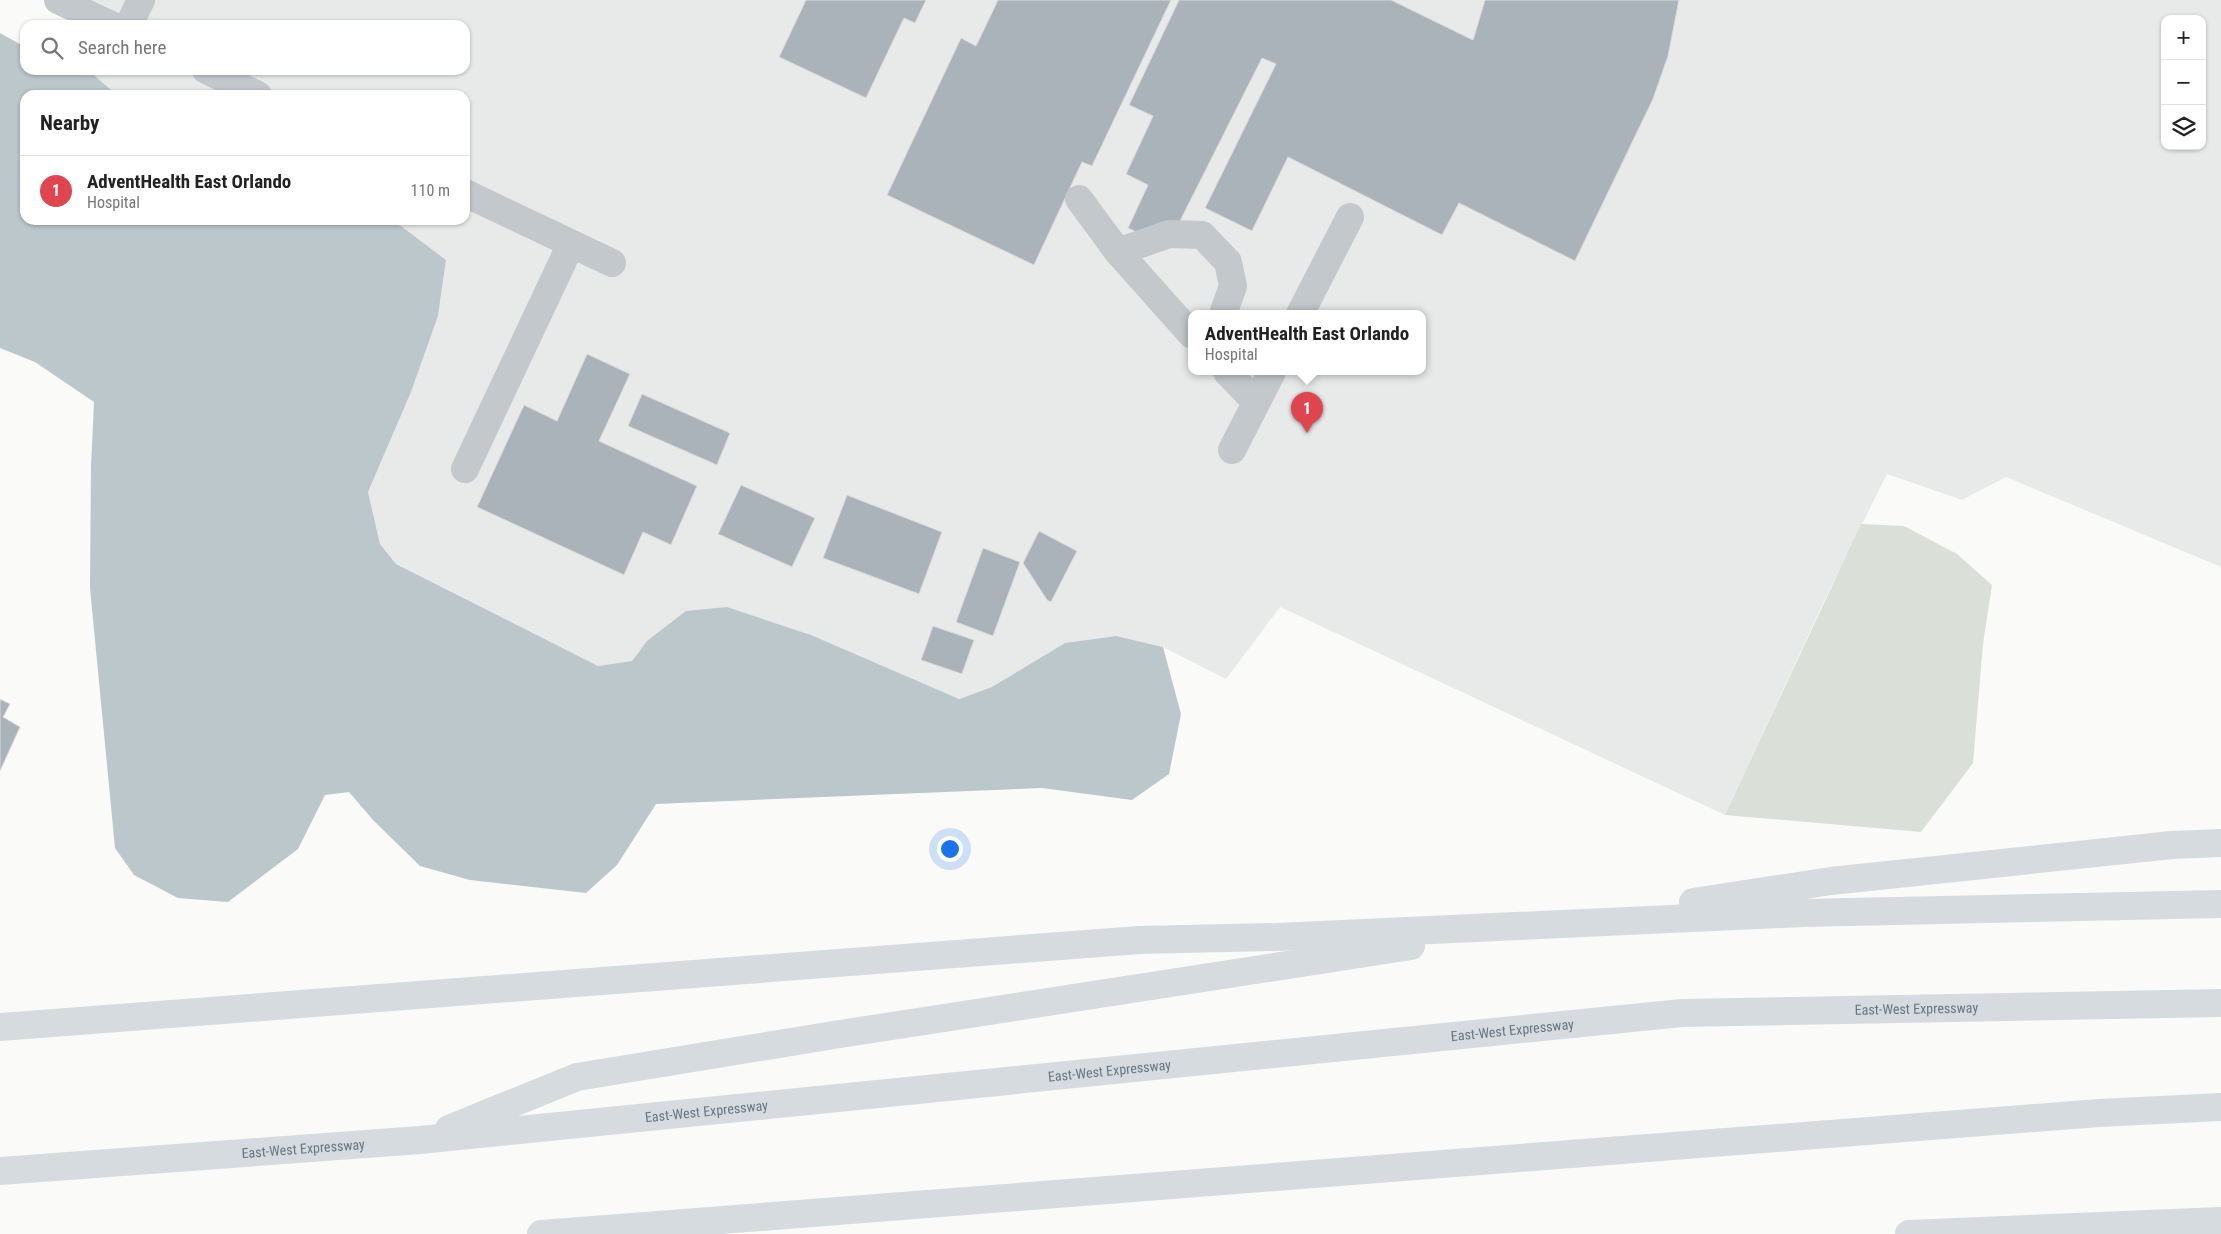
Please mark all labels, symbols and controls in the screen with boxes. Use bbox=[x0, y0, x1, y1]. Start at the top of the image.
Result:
map controls bbox=[2161, 15, 2206, 150]
button: + bbox=[2161, 15, 2206, 60]
search box bbox=[20, 20, 470, 75]
icon: search bbox=[38, 34, 66, 62]
text: Search here bbox=[78, 36, 166, 59]
button: − bbox=[2161, 60, 2206, 105]
button: layers bbox=[2161, 105, 2206, 150]
text: Nearby bbox=[40, 111, 99, 135]
text: AdventHealth East Orlando bbox=[87, 170, 291, 193]
text: 1 bbox=[52, 181, 60, 200]
text: 110 m bbox=[411, 181, 450, 200]
text: Hospital bbox=[87, 193, 140, 212]
popup bbox=[1188, 310, 1426, 375]
text: AdventHealth East Orlando bbox=[1205, 322, 1409, 345]
text: Hospital bbox=[1205, 345, 1258, 364]
pin: 1 bbox=[1291, 392, 1323, 433]
your location bbox=[937, 836, 963, 862]
street label: East-West Expressway bbox=[1855, 1000, 1979, 1018]
street label: East-West Expressway bbox=[1450, 1016, 1575, 1044]
street label: East-West Expressway bbox=[1047, 1056, 1172, 1085]
street label: East-West Expressway bbox=[644, 1097, 769, 1125]
street label: East-West Expressway bbox=[241, 1136, 366, 1161]

